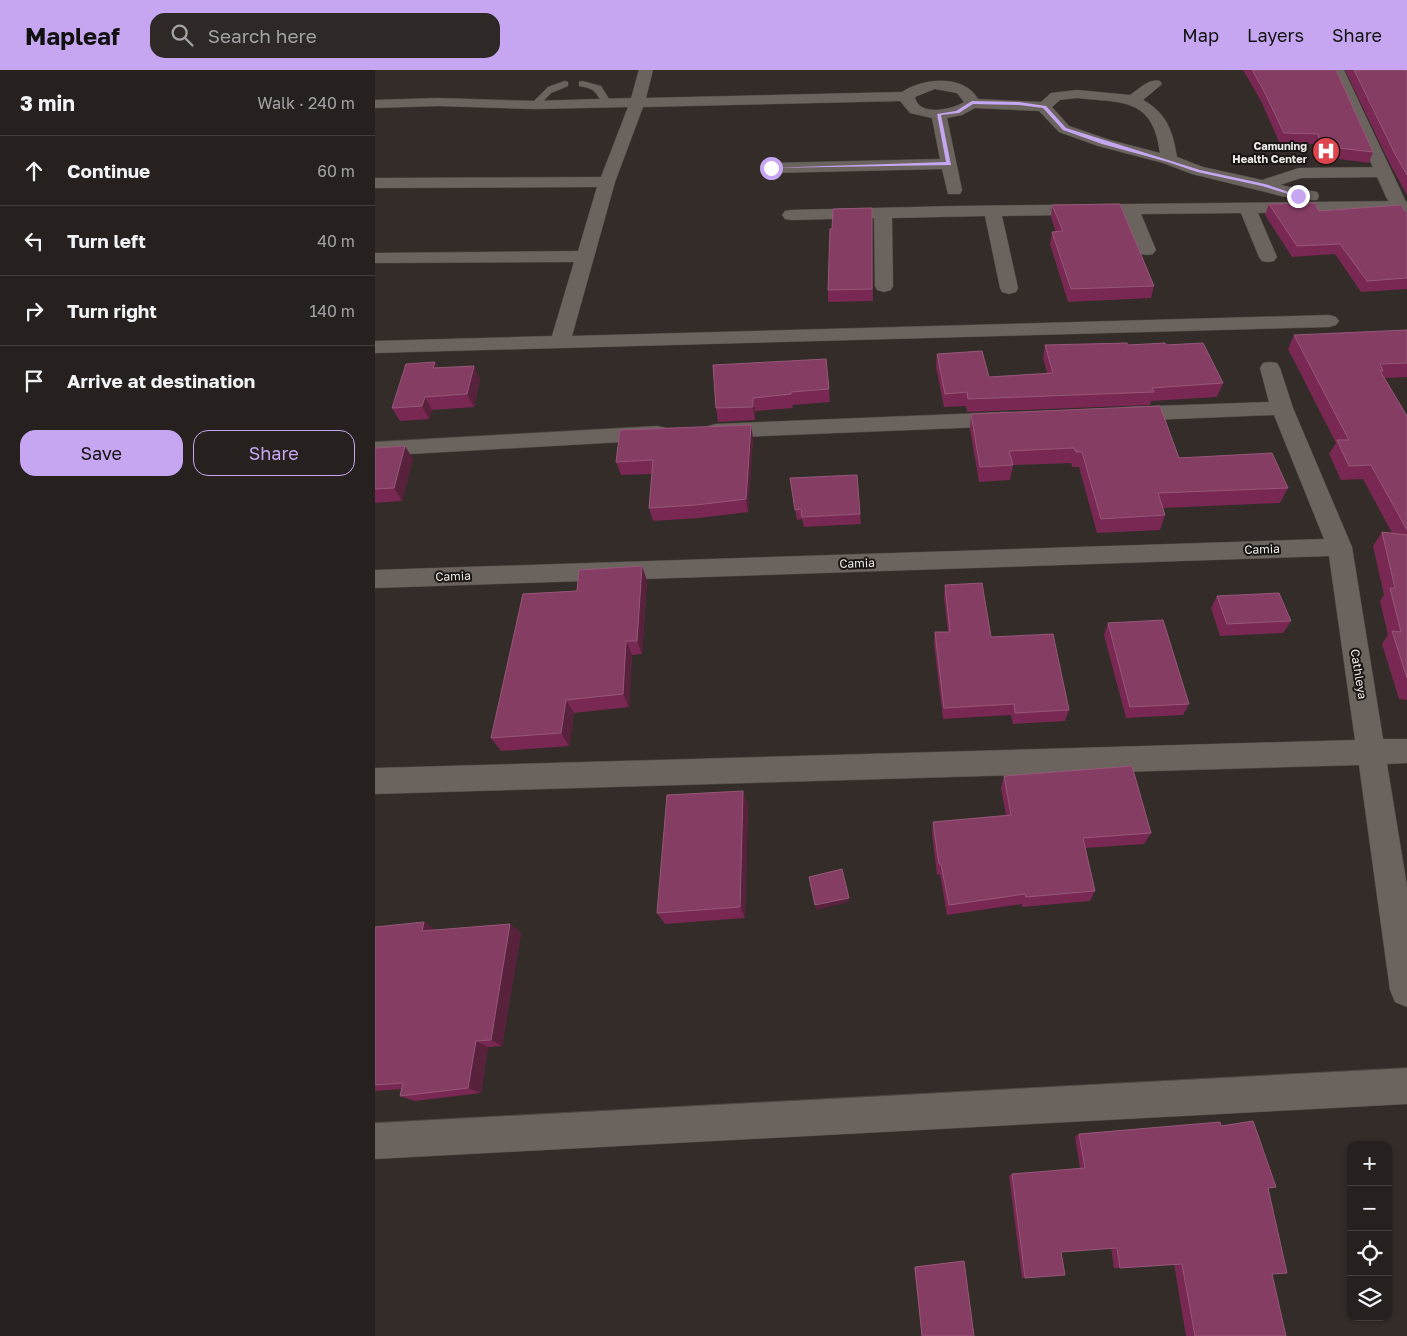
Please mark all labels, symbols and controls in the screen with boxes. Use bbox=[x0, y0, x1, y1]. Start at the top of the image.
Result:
search box bbox=[150, 13, 500, 58]
text: Mapleaf bbox=[25, 21, 120, 50]
icon: search bbox=[168, 21, 196, 49]
text: Search here bbox=[208, 24, 317, 47]
text: Map bbox=[1182, 24, 1219, 46]
text: Layers bbox=[1247, 24, 1304, 46]
text: Share bbox=[1332, 24, 1382, 46]
text: 3 min bbox=[20, 90, 75, 116]
text: Walk · 240 m bbox=[257, 93, 355, 113]
hospital icon: Camuning Health Center bbox=[1311, 136, 1341, 166]
place label: Camuning Health Center bbox=[1232, 139, 1308, 165]
icon: ahead bbox=[20, 157, 48, 185]
route start bbox=[760, 157, 783, 180]
text: Continue bbox=[67, 159, 150, 182]
text: 60 m bbox=[317, 161, 355, 181]
route end bbox=[1287, 185, 1310, 208]
icon: left bbox=[20, 227, 48, 255]
text: Turn left bbox=[67, 229, 146, 252]
text: 40 m bbox=[317, 231, 355, 251]
icon: right bbox=[20, 297, 48, 325]
text: Turn right bbox=[67, 299, 157, 322]
text: 140 m bbox=[309, 301, 355, 321]
icon: arrive bbox=[20, 367, 48, 395]
text: Arrive at destination bbox=[67, 369, 255, 392]
button: Save bbox=[20, 430, 183, 476]
button: Share bbox=[193, 430, 355, 476]
street label: Camia bbox=[1244, 541, 1280, 557]
street label: Camia bbox=[839, 555, 875, 571]
street label: Camia bbox=[435, 568, 471, 584]
street label: Cathleya bbox=[1348, 648, 1370, 700]
map controls bbox=[1347, 1141, 1392, 1321]
button: + bbox=[1347, 1141, 1392, 1186]
button: − bbox=[1347, 1186, 1392, 1231]
button: locate bbox=[1347, 1231, 1392, 1276]
button: layers bbox=[1347, 1276, 1392, 1321]

